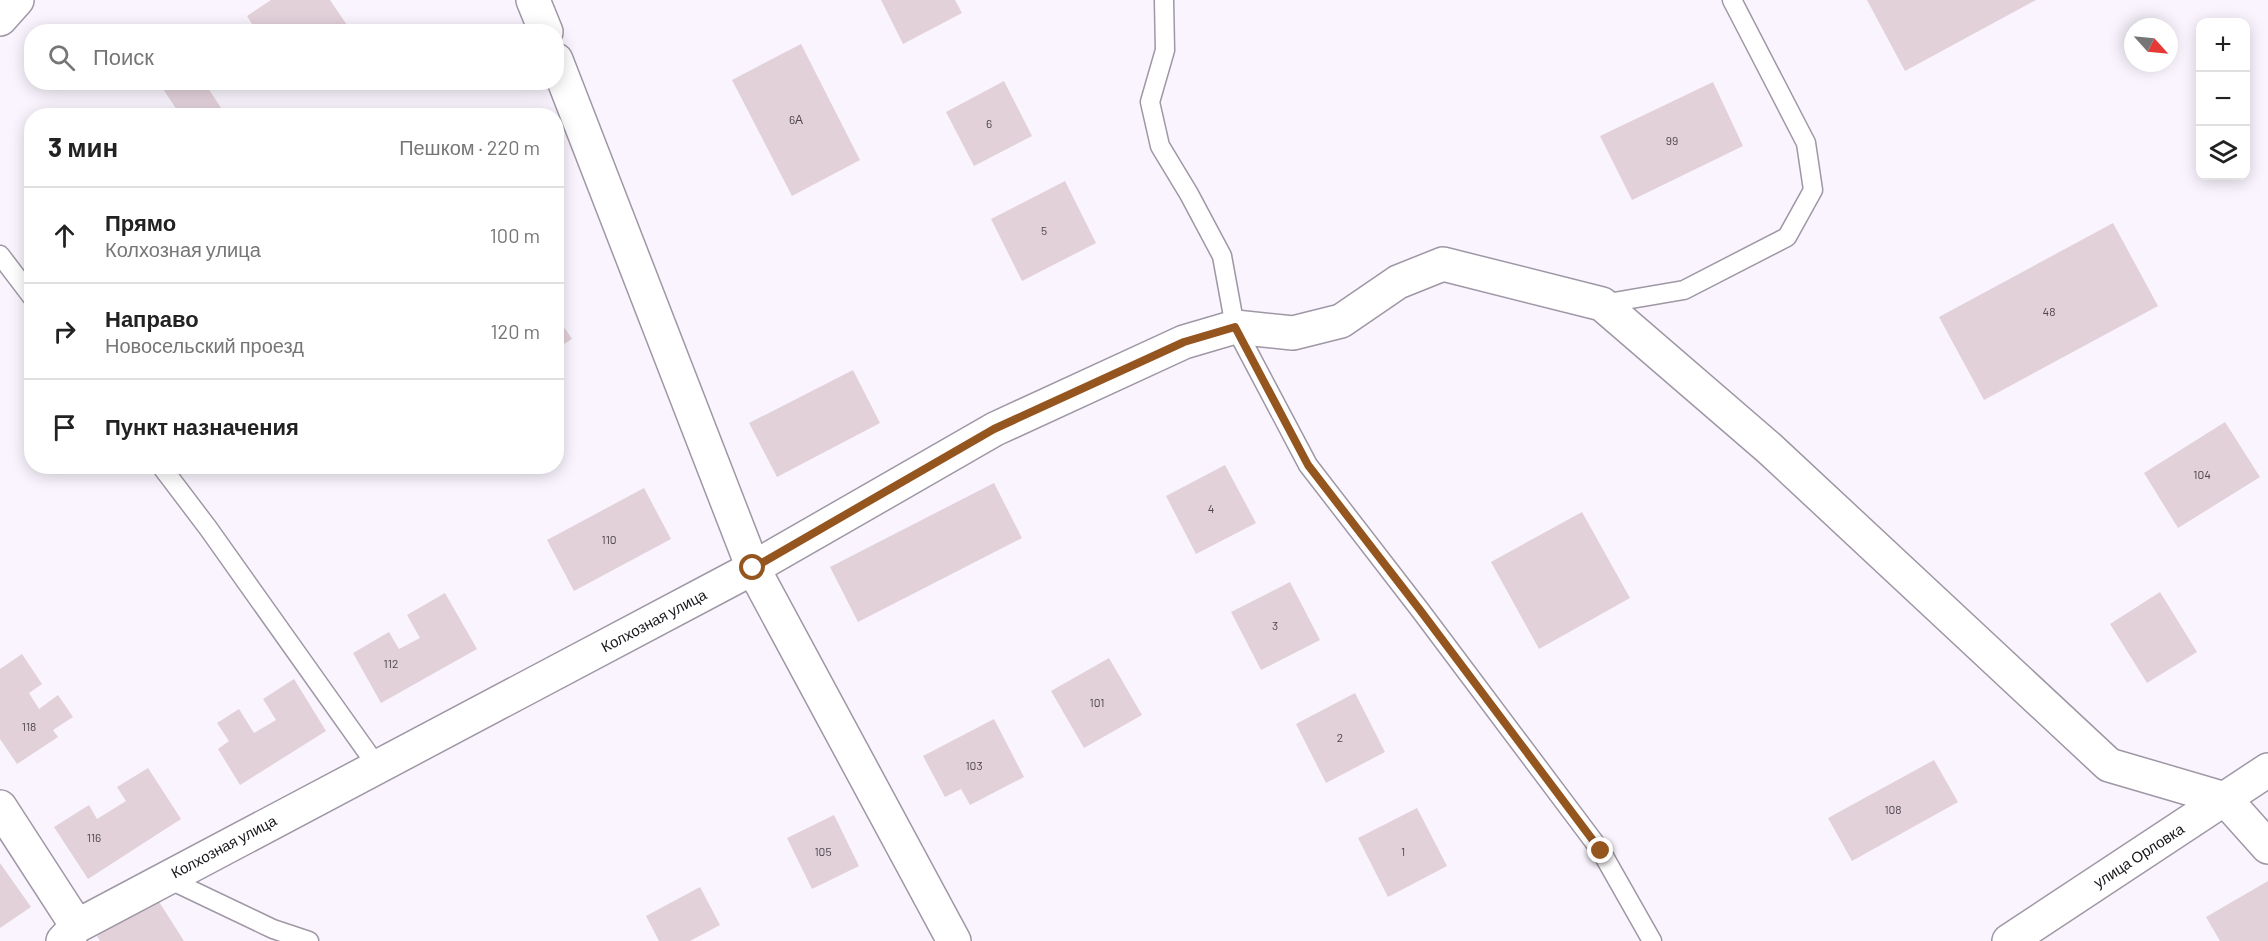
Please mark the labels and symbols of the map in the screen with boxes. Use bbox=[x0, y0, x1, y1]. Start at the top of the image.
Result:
north arrow bbox=[2124, 18, 2178, 72]
house number: 6А bbox=[789, 112, 803, 126]
house number: 6 bbox=[986, 116, 992, 130]
house number: 99 bbox=[1666, 133, 1678, 147]
house number: 5 bbox=[1041, 223, 1047, 237]
house number: 48 bbox=[2043, 304, 2055, 318]
house number: 104 bbox=[2193, 467, 2211, 481]
house number: 4 bbox=[1208, 501, 1214, 515]
house number: 110 bbox=[601, 532, 617, 546]
route start bbox=[739, 554, 765, 580]
street label: Колхозная улица bbox=[598, 584, 710, 655]
house number: 3 bbox=[1272, 618, 1278, 632]
house number: 112 bbox=[384, 656, 398, 670]
house number: 101 bbox=[1090, 695, 1104, 709]
house number: 118 bbox=[22, 719, 36, 733]
house number: 2 bbox=[1337, 730, 1343, 744]
house number: 103 bbox=[965, 758, 983, 772]
house number: 108 bbox=[1884, 802, 1902, 816]
street label: Колхозная улица bbox=[168, 810, 280, 881]
street label: улица Орловка bbox=[2090, 819, 2188, 891]
house number: 116 bbox=[87, 830, 101, 844]
route end bbox=[1587, 837, 1613, 863]
house number: 105 bbox=[814, 844, 832, 858]
house number: 1 bbox=[1401, 844, 1405, 858]

